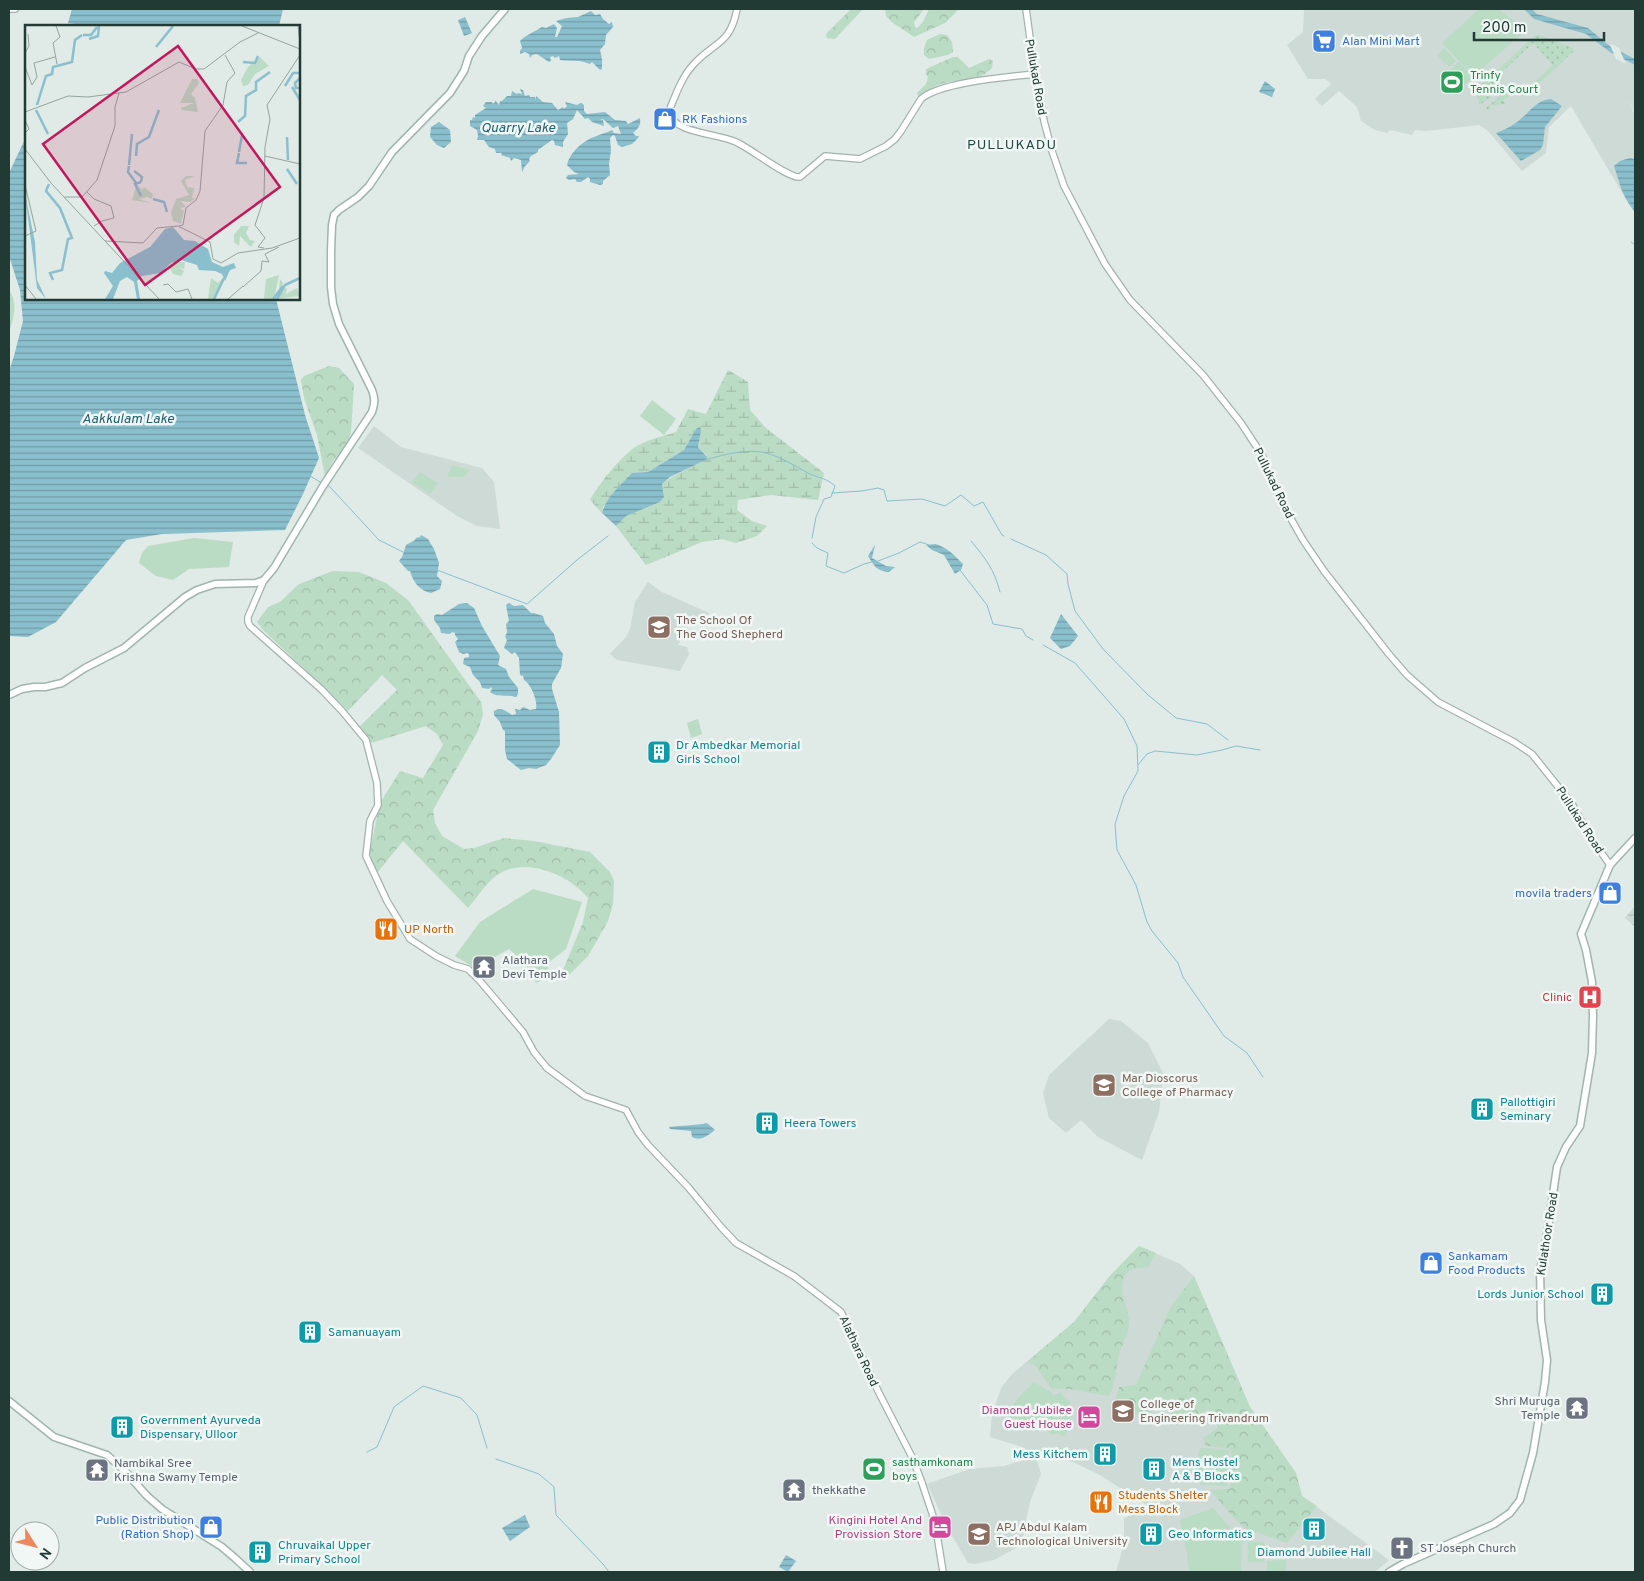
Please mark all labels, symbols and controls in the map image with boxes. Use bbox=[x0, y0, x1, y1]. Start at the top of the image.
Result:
scale bar bbox=[1474, 10, 1604, 42]
text: 200 m bbox=[1482, 19, 1527, 38]
inset map bbox=[25, 25, 300, 300]
supermarket icon: Alan Mini Mart bbox=[1311, 28, 1337, 54]
place label: Alan Mini Mart bbox=[1342, 34, 1420, 50]
street label: Pullukad Road bbox=[1020, 38, 1050, 117]
place label: Trinfy Tennis Court bbox=[1470, 68, 1538, 98]
sports icon: Trinfy Tennis Court bbox=[1439, 69, 1465, 95]
shop icon: RK Fashions bbox=[652, 106, 678, 132]
place label: RK Fashions bbox=[682, 112, 747, 128]
water label: Quarry Lake bbox=[481, 120, 556, 137]
district label: PULLUKADU bbox=[967, 137, 1057, 154]
water label: Aakkulam Lake bbox=[82, 411, 175, 428]
street label: Pullukad Road bbox=[1249, 445, 1297, 522]
place label: The School Of The Good Shepherd bbox=[676, 613, 783, 643]
school or university icon: The School Of The Good Shepherd bbox=[646, 614, 672, 640]
place label: Dr Ambedkar Memorial Girls School bbox=[676, 738, 800, 768]
building icon: Dr Ambedkar Memorial Girls School bbox=[646, 739, 672, 765]
street label: Pullukad Road bbox=[1551, 784, 1607, 857]
shop icon: movila traders bbox=[1597, 880, 1623, 906]
place label: movila traders bbox=[1515, 886, 1592, 902]
restaurant icon: UP North bbox=[373, 916, 399, 942]
place label: UP North bbox=[404, 922, 454, 938]
place label: Alathara Devi Temple bbox=[502, 953, 567, 983]
temple icon: Alathara Devi Temple bbox=[471, 954, 497, 980]
hospital icon: Clinic bbox=[1577, 984, 1603, 1010]
place label: Clinic bbox=[1542, 990, 1572, 1006]
place label: Mar Dioscorus College of Pharmacy bbox=[1122, 1071, 1233, 1101]
school or university icon: Mar Dioscorus College of Pharmacy bbox=[1091, 1072, 1117, 1098]
place label: Pallottigiri Seminary bbox=[1500, 1095, 1556, 1125]
building icon: Pallottigiri Seminary bbox=[1469, 1096, 1495, 1122]
building icon: Heera Towers bbox=[754, 1110, 780, 1136]
place label: Heera Towers bbox=[784, 1116, 856, 1132]
street label: Kulathoor Road bbox=[1534, 1191, 1562, 1277]
place label: Sankamam Food Products bbox=[1448, 1249, 1525, 1279]
shop icon: Sankamam Food Products bbox=[1418, 1250, 1444, 1276]
building icon: Lords Junior School bbox=[1589, 1281, 1615, 1307]
place label: Lords Junior School bbox=[1477, 1287, 1584, 1303]
street label: Alathara Road bbox=[835, 1313, 881, 1389]
building icon: Samanuayam bbox=[297, 1319, 323, 1345]
place label: Samanuayam bbox=[328, 1325, 401, 1341]
place label: Shri Muruga Temple bbox=[1495, 1394, 1560, 1424]
temple icon: Shri Muruga Temple bbox=[1564, 1395, 1590, 1421]
place label: College of Engineering Trivandrum bbox=[1140, 1397, 1269, 1427]
school or university icon: College of Engineering Trivandrum bbox=[1110, 1398, 1136, 1424]
place label: Diamond Jubilee Guest House bbox=[981, 1403, 1072, 1433]
hotel icon: Diamond Jubilee Guest House bbox=[1076, 1404, 1102, 1430]
place label: Government Ayurveda Dispensary, Ulloor bbox=[140, 1413, 261, 1443]
building icon: Government Ayurveda Dispensary, Ulloor bbox=[109, 1414, 135, 1440]
building icon: Mess Kitchem bbox=[1092, 1441, 1118, 1467]
place label: Mess Kitchem bbox=[1013, 1447, 1088, 1463]
place label: sasthamkonam boys bbox=[892, 1455, 973, 1485]
place label: Mens Hostel A & B Blocks bbox=[1172, 1455, 1240, 1485]
place label: Nambikal Sree Krishna Swamy Temple bbox=[114, 1456, 238, 1486]
sports icon: sasthamkonam boys bbox=[861, 1456, 887, 1482]
building icon: Mens Hostel A & B Blocks bbox=[1141, 1456, 1167, 1482]
temple icon: Nambikal Sree Krishna Swamy Temple bbox=[84, 1457, 110, 1483]
temple icon: thekkathe bbox=[781, 1477, 807, 1503]
place label: thekkathe bbox=[812, 1483, 866, 1499]
place label: Students Shelter Mess Block bbox=[1118, 1488, 1208, 1518]
restaurant icon: Students Shelter Mess Block bbox=[1088, 1489, 1114, 1515]
place label: Public Distribution (Ration Shop) bbox=[95, 1513, 194, 1543]
place label: Kingini Hotel And Provission Store bbox=[828, 1513, 922, 1543]
shop icon: Public Distribution (Ration Shop) bbox=[198, 1514, 224, 1540]
hotel icon: Kingini Hotel And Provission Store bbox=[927, 1514, 953, 1540]
building icon: Diamond Jubilee Hall bbox=[1301, 1516, 1327, 1542]
place label: APJ Abdul Kalam Technological University bbox=[996, 1520, 1128, 1550]
north arrow bbox=[10, 1521, 60, 1571]
school or university icon: APJ Abdul Kalam Technological University bbox=[966, 1521, 992, 1547]
building icon: Geo Informatics bbox=[1138, 1521, 1164, 1547]
place label: Geo Informatics bbox=[1168, 1527, 1253, 1543]
church icon: ST Joseph Church bbox=[1389, 1535, 1415, 1561]
place label: Chruvaikal Upper Primary School bbox=[278, 1538, 371, 1568]
building icon: Chruvaikal Upper Primary School bbox=[247, 1539, 273, 1565]
place label: ST Joseph Church bbox=[1420, 1541, 1516, 1557]
text: N bbox=[34, 1544, 54, 1562]
place label: Diamond Jubilee Hall bbox=[1257, 1545, 1371, 1561]

